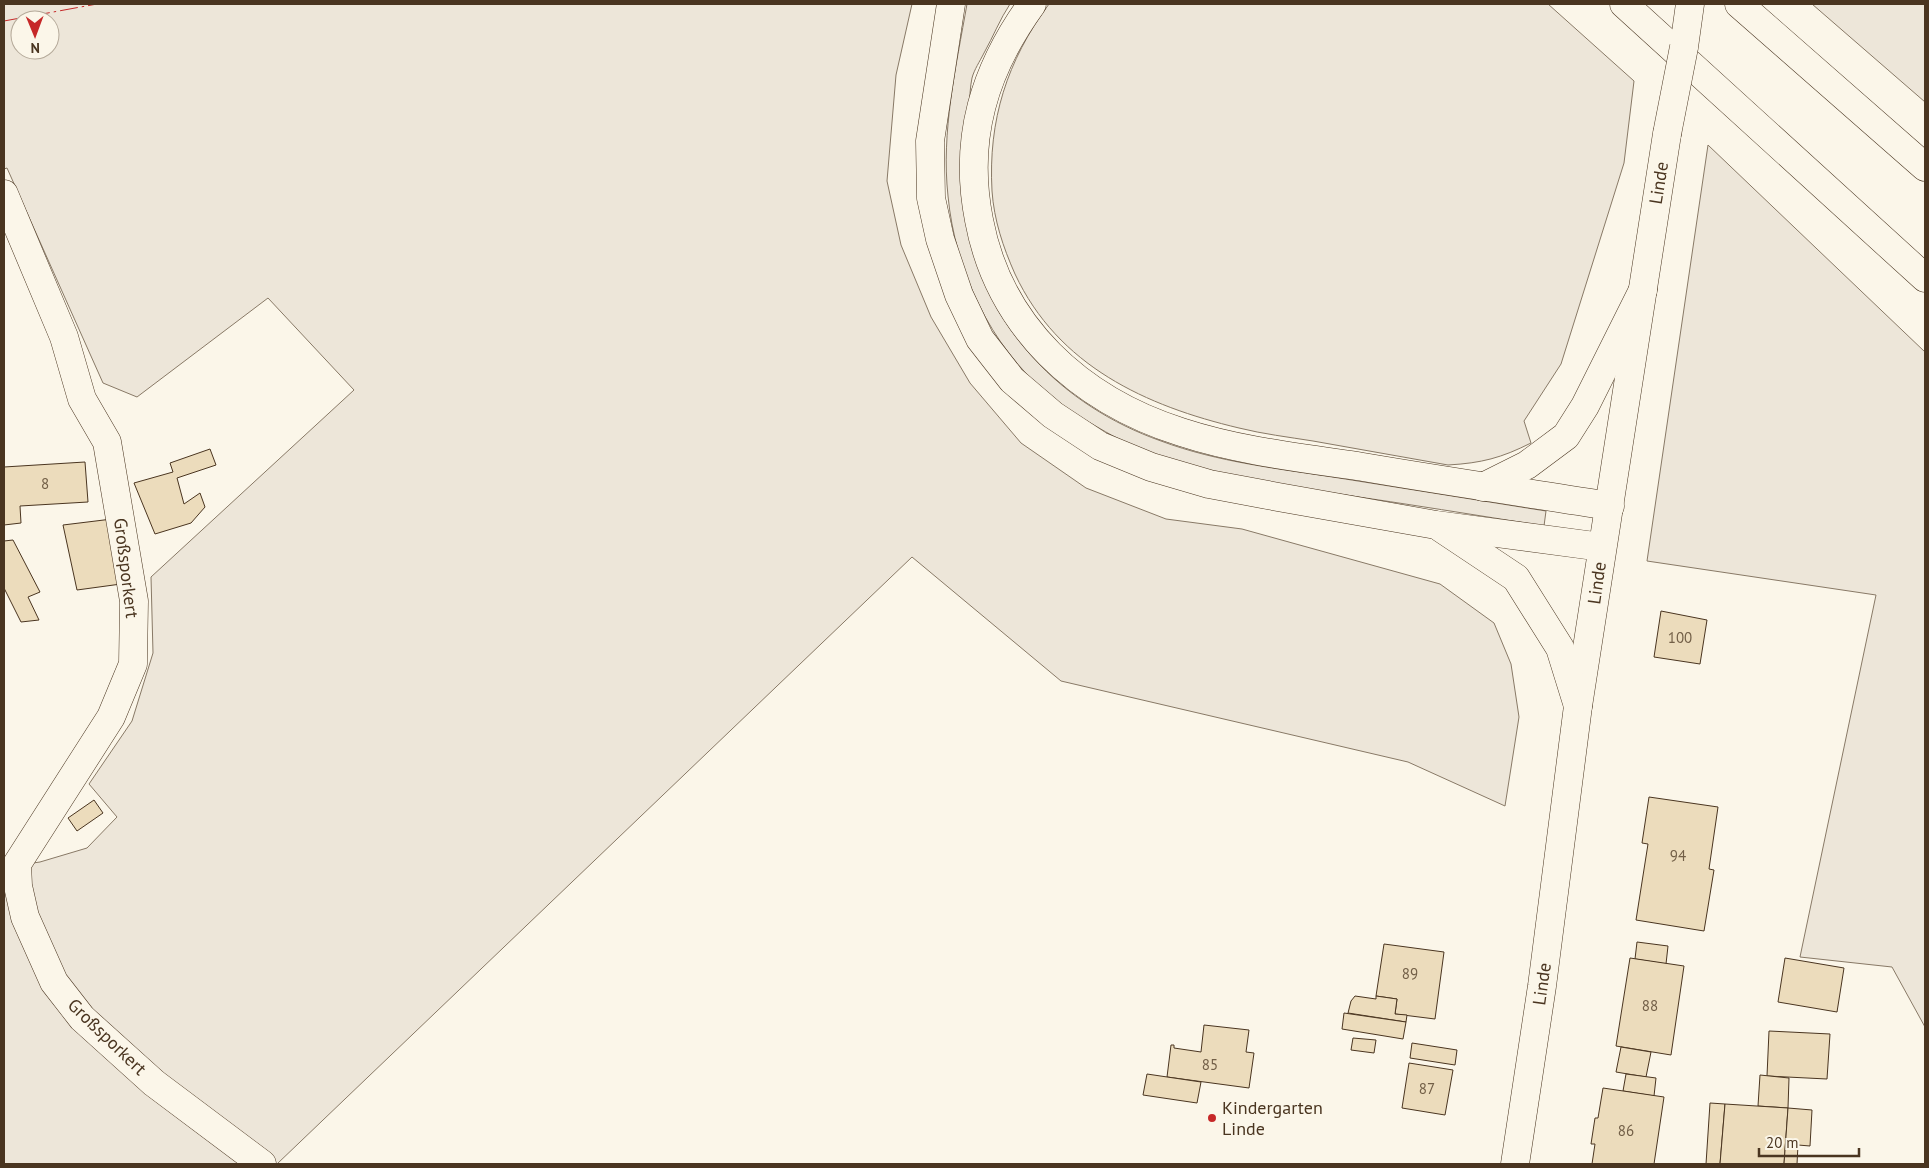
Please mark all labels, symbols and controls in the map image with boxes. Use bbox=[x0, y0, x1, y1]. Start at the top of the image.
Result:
north arrow bbox=[10, 10, 60, 60]
text: N bbox=[30, 39, 40, 57]
street label: Linde bbox=[1644, 160, 1673, 206]
house number: 8 bbox=[41, 474, 49, 493]
street label: Großsporkert bbox=[109, 516, 144, 619]
street label: Linde bbox=[1582, 560, 1611, 606]
house number: 100 bbox=[1668, 628, 1692, 647]
house number: 94 bbox=[1670, 846, 1686, 865]
street label: Linde bbox=[1527, 961, 1556, 1007]
house number: 89 bbox=[1402, 964, 1418, 983]
street label: Großsporkert bbox=[63, 993, 152, 1080]
house number: 88 bbox=[1642, 996, 1658, 1015]
house number: 85 bbox=[1202, 1055, 1218, 1074]
house number: 87 bbox=[1419, 1079, 1435, 1098]
place label: Kindergarten Linde bbox=[1222, 1096, 1323, 1140]
marker: Kindergarten Linde bbox=[1206, 1112, 1218, 1124]
house number: 86 bbox=[1618, 1121, 1634, 1140]
scale bar bbox=[1759, 1126, 1859, 1158]
text: 20 m bbox=[1766, 1133, 1799, 1152]

